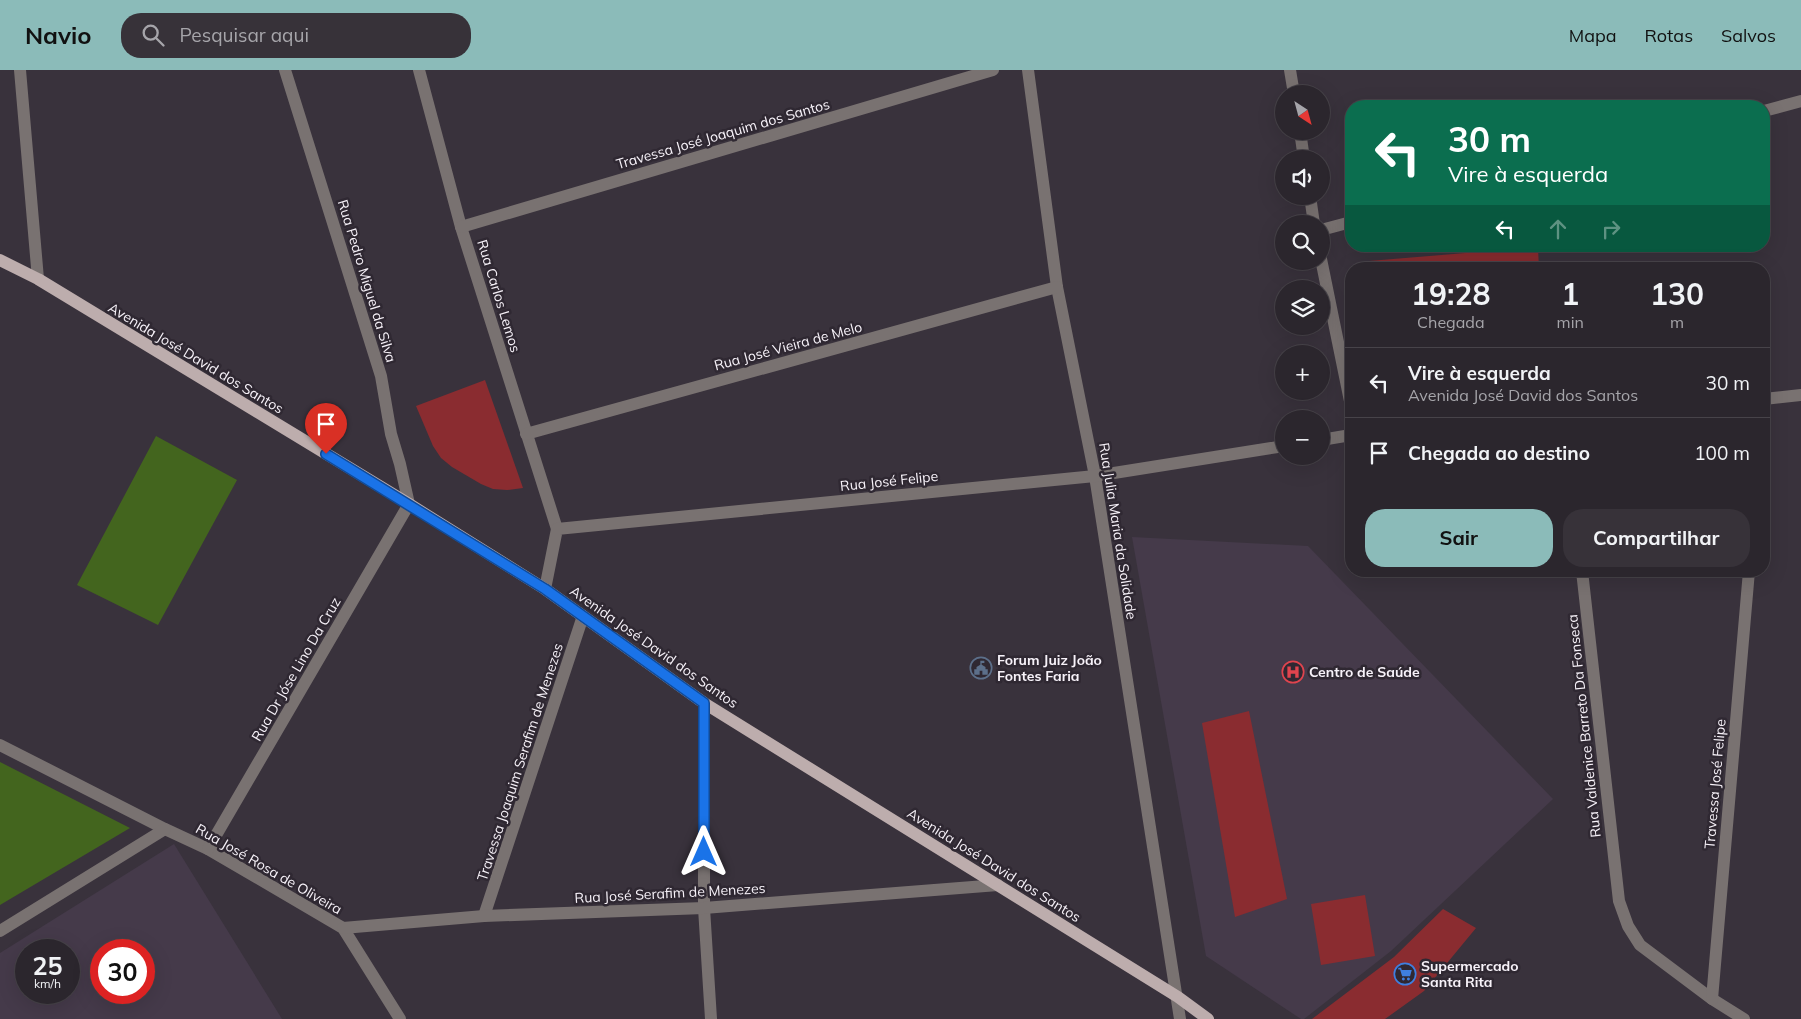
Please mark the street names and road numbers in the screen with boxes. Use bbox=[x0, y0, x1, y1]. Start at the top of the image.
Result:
street label: Travessa José Joaquim dos Santos bbox=[614, 95, 832, 173]
street label: Rua Pedro Miguel da Silva bbox=[334, 197, 400, 365]
street label: Rua Carlos Lemos bbox=[473, 237, 525, 355]
street label: Avenida José David dos Santos bbox=[105, 298, 287, 418]
street label: Rua José Vieira de Melo bbox=[712, 318, 864, 374]
street label: Rua Julia Maria da Solidade bbox=[1095, 441, 1141, 621]
street label: Rua José Felipe bbox=[839, 467, 939, 495]
street label: Avenida José David dos Santos bbox=[566, 582, 742, 712]
street label: Rua Dr Jóse Lino Da Cruz bbox=[247, 594, 345, 744]
street label: Rua Valdenice Barreto Da Fonseca bbox=[1563, 613, 1605, 839]
street label: Travessa Joaquim Serafim de Menezes bbox=[473, 641, 567, 883]
street label: Travessa José Felipe bbox=[1700, 718, 1730, 850]
street label: Avenida José David dos Santos bbox=[904, 804, 1084, 926]
street label: Rua José Rosa de Oliveira bbox=[193, 820, 345, 918]
street label: Rua José Serafim de Menezes bbox=[574, 879, 766, 907]

